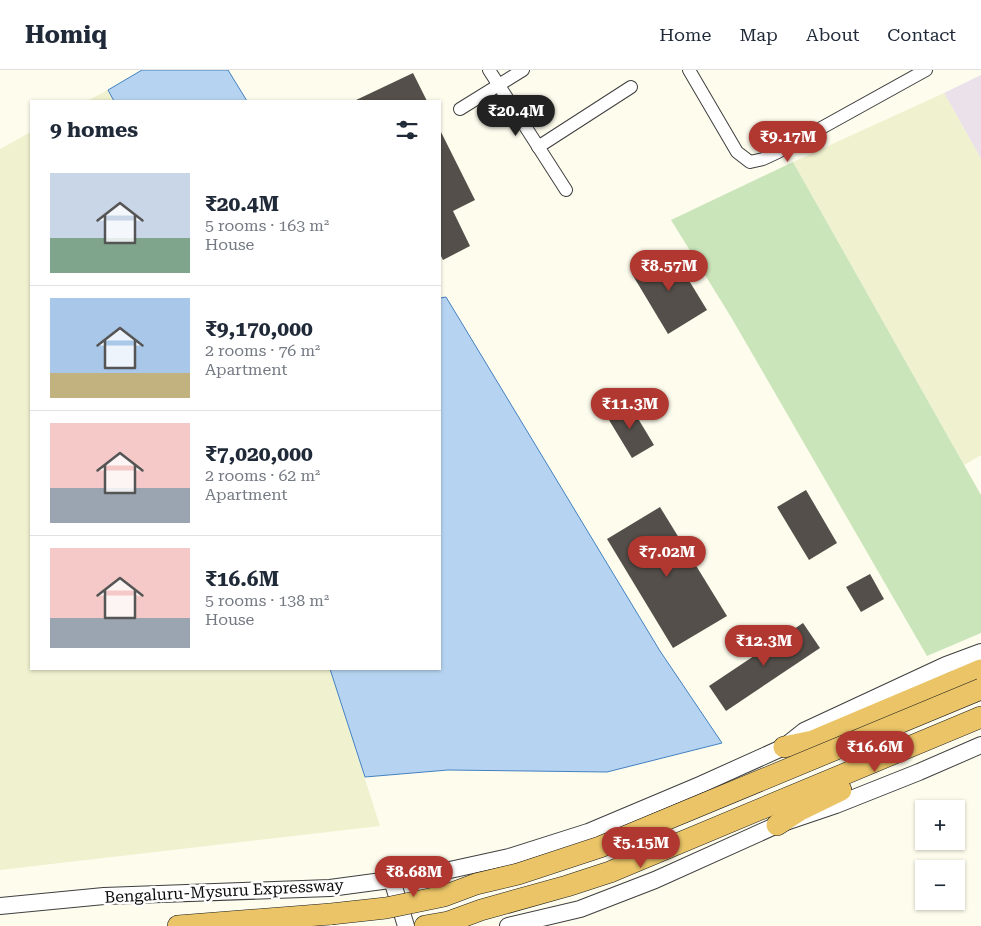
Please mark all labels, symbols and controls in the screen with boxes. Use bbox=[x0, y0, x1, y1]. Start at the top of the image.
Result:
text: Homiq bbox=[25, 21, 107, 49]
text: Home bbox=[659, 24, 711, 45]
text: Map bbox=[739, 24, 778, 45]
text: About bbox=[806, 24, 859, 45]
text: Contact bbox=[887, 24, 956, 45]
pin: ₹20.4M bbox=[475, 94, 557, 137]
text: ₹20.4M bbox=[488, 101, 544, 120]
icon: filters bbox=[393, 116, 421, 144]
text: 9 homes bbox=[50, 118, 138, 142]
pin: ₹9.17M bbox=[747, 121, 829, 163]
text: ₹9.17M bbox=[760, 127, 816, 146]
text: ₹20.4M bbox=[205, 192, 279, 216]
icon: home bbox=[90, 193, 150, 253]
text: 5 rooms · 163 m² bbox=[205, 216, 329, 235]
text: House bbox=[205, 235, 254, 254]
pin: ₹8.57M bbox=[628, 250, 710, 292]
text: ₹8.57M bbox=[641, 256, 697, 275]
text: ₹9,170,000 bbox=[205, 317, 313, 341]
icon: home bbox=[90, 318, 150, 378]
text: 2 rooms · 76 m² bbox=[205, 341, 320, 360]
text: Apartment bbox=[205, 360, 288, 379]
pin: ₹11.3M bbox=[589, 388, 671, 430]
text: ₹11.3M bbox=[602, 394, 658, 413]
text: ₹7,020,000 bbox=[205, 442, 313, 466]
icon: home bbox=[90, 443, 150, 503]
text: 2 rooms · 62 m² bbox=[205, 466, 320, 485]
text: Apartment bbox=[205, 485, 288, 504]
pin: ₹7.02M bbox=[626, 536, 708, 578]
text: ₹7.02M bbox=[639, 542, 695, 561]
text: ₹16.6M bbox=[205, 567, 279, 591]
icon: home bbox=[90, 568, 150, 628]
text: 5 rooms · 138 m² bbox=[205, 591, 329, 610]
text: House bbox=[205, 610, 254, 629]
pin: ₹12.3M bbox=[723, 624, 805, 667]
text: ₹12.3M bbox=[736, 631, 792, 650]
pin: ₹16.6M bbox=[834, 730, 916, 773]
text: ₹16.6M bbox=[847, 737, 903, 756]
map controls bbox=[915, 800, 965, 910]
button: + bbox=[915, 800, 965, 850]
pin: ₹5.15M bbox=[600, 826, 682, 869]
text: ₹5.15M bbox=[613, 833, 669, 852]
pin: ₹8.68M bbox=[373, 856, 455, 898]
button: − bbox=[915, 860, 965, 910]
text: ₹8.68M bbox=[386, 862, 442, 881]
street label: Bengaluru-Mysuru Expressway bbox=[104, 875, 345, 907]

